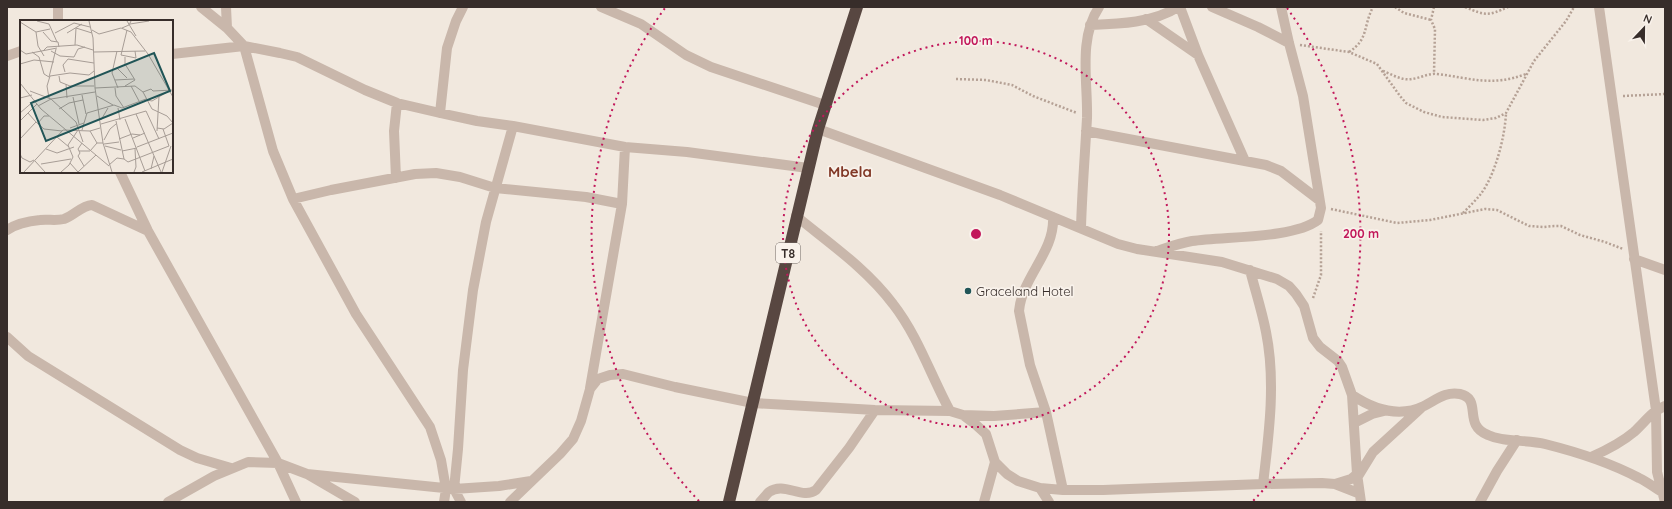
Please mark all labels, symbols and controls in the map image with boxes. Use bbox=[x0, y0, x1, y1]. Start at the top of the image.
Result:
north arrow bbox=[1624, 8, 1664, 48]
text: N bbox=[1641, 11, 1654, 27]
inset map bbox=[20, 20, 173, 173]
text: 100 m bbox=[959, 33, 993, 48]
district label: Mbela bbox=[828, 162, 872, 181]
text: 200 m bbox=[1343, 226, 1379, 241]
centre of rings bbox=[969, 227, 983, 241]
road number: T8 bbox=[776, 243, 800, 263]
place label: Graceland Hotel bbox=[976, 283, 1074, 299]
marker: Graceland Hotel bbox=[963, 286, 973, 296]

